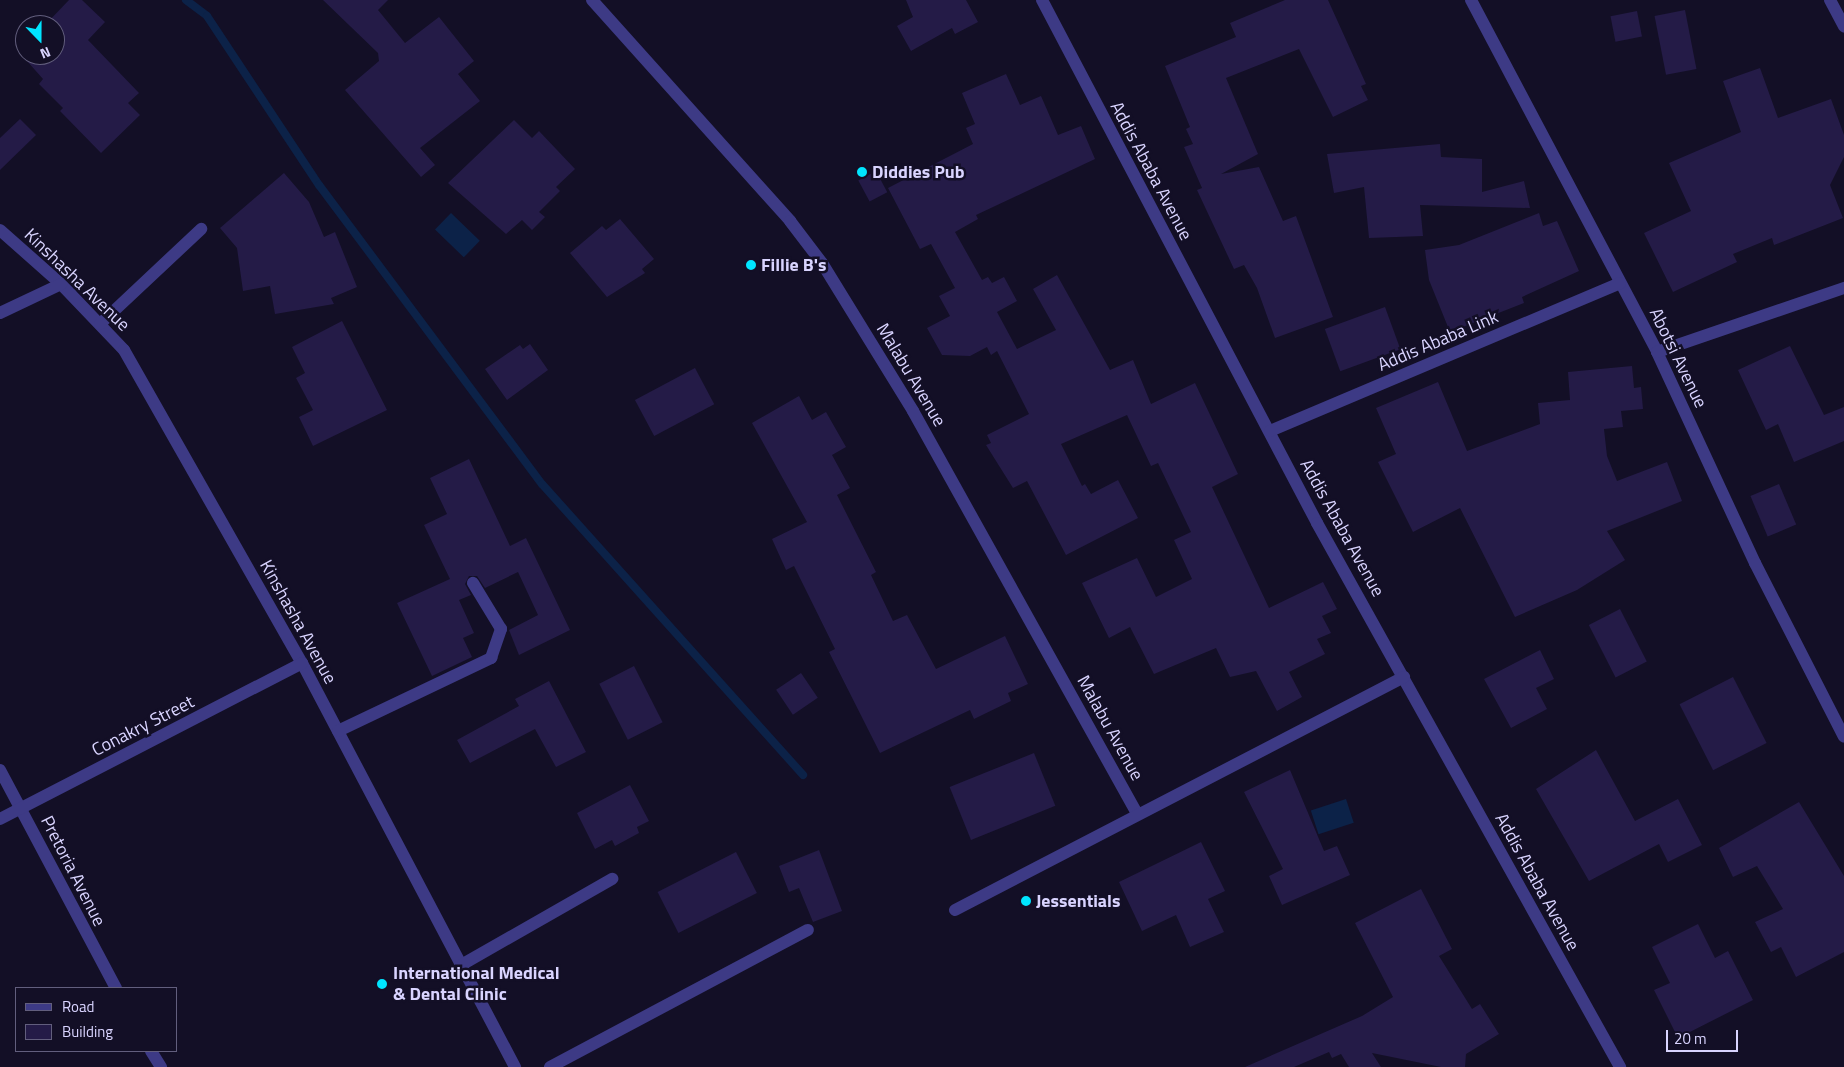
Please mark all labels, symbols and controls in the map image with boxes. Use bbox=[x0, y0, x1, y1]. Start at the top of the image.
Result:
north arrow bbox=[15, 15, 65, 65]
text: N bbox=[37, 42, 54, 65]
street label: Addis Ababa Avenue bbox=[1105, 98, 1197, 244]
place label: Diddies Pub bbox=[872, 161, 965, 183]
marker: Diddies Pub bbox=[856, 166, 868, 178]
street label: Kinshasha Avenue bbox=[20, 224, 134, 336]
place label: Fillie B's bbox=[761, 254, 826, 276]
marker: Fillie B's bbox=[745, 259, 757, 271]
street label: Abotsi Avenue bbox=[1645, 304, 1711, 412]
street label: Addis Ababa Link bbox=[1375, 306, 1501, 376]
street label: Malabu Avenue bbox=[872, 319, 950, 431]
street label: Addis Ababa Avenue bbox=[1295, 455, 1389, 601]
street label: Kinshasha Avenue bbox=[255, 556, 341, 688]
street label: Malabu Avenue bbox=[1072, 672, 1148, 784]
street label: Conakry Street bbox=[88, 691, 198, 761]
street label: Addis Ababa Avenue bbox=[1490, 809, 1584, 955]
street label: Pretoria Avenue bbox=[36, 812, 110, 930]
place label: Jessentials bbox=[1036, 890, 1120, 912]
marker: Jessentials bbox=[1020, 895, 1032, 907]
place label: International Medical & Dental Clinic bbox=[393, 963, 560, 1006]
marker: International Medical & Dental Clinic bbox=[375, 977, 389, 991]
legend bbox=[15, 987, 178, 1052]
text: Road bbox=[62, 995, 94, 1018]
text: Building bbox=[62, 1020, 113, 1043]
scale bar bbox=[1669, 1020, 1742, 1052]
text: 20 m bbox=[1674, 1027, 1707, 1050]

